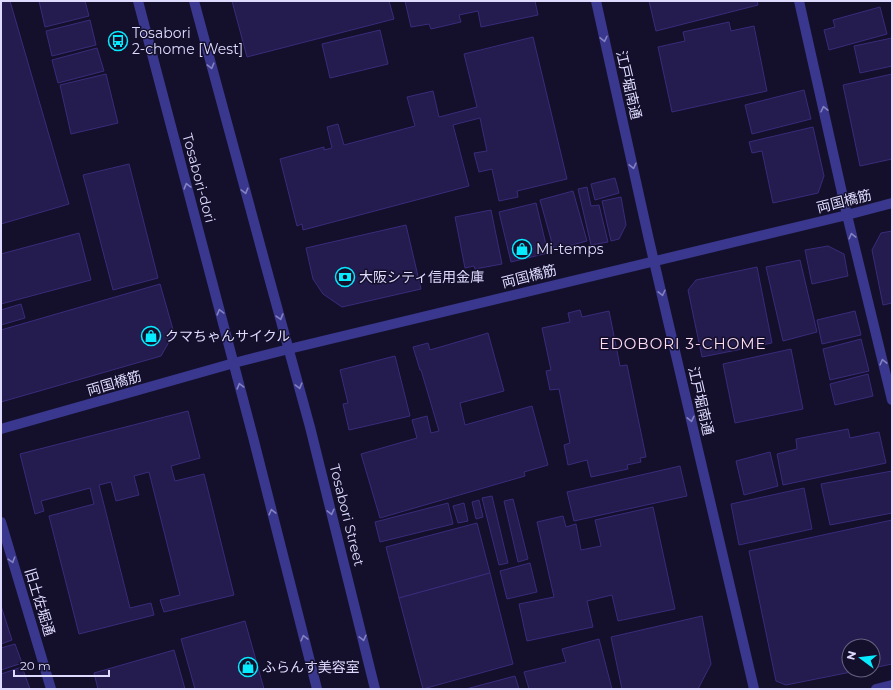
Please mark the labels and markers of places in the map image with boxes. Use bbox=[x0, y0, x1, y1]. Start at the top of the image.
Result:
place label: Tosabori 2-chome [West] bbox=[132, 24, 243, 58]
bus stop icon: Tosabori 2-chome [West] bbox=[107, 30, 129, 52]
shop icon: Mi-temps bbox=[511, 238, 533, 260]
place label: Mi-temps bbox=[536, 240, 604, 258]
bank icon: 大阪シティ信用金庫 bbox=[334, 266, 356, 288]
place label: 大阪シティ信用金庫 bbox=[359, 268, 484, 286]
shop icon: クマちゃんサイクル bbox=[140, 325, 162, 347]
place label: クマちゃんサイクル bbox=[165, 327, 290, 345]
shop icon: ふらんす美容室 bbox=[237, 656, 259, 678]
place label: ふらんす美容室 bbox=[262, 658, 360, 676]

